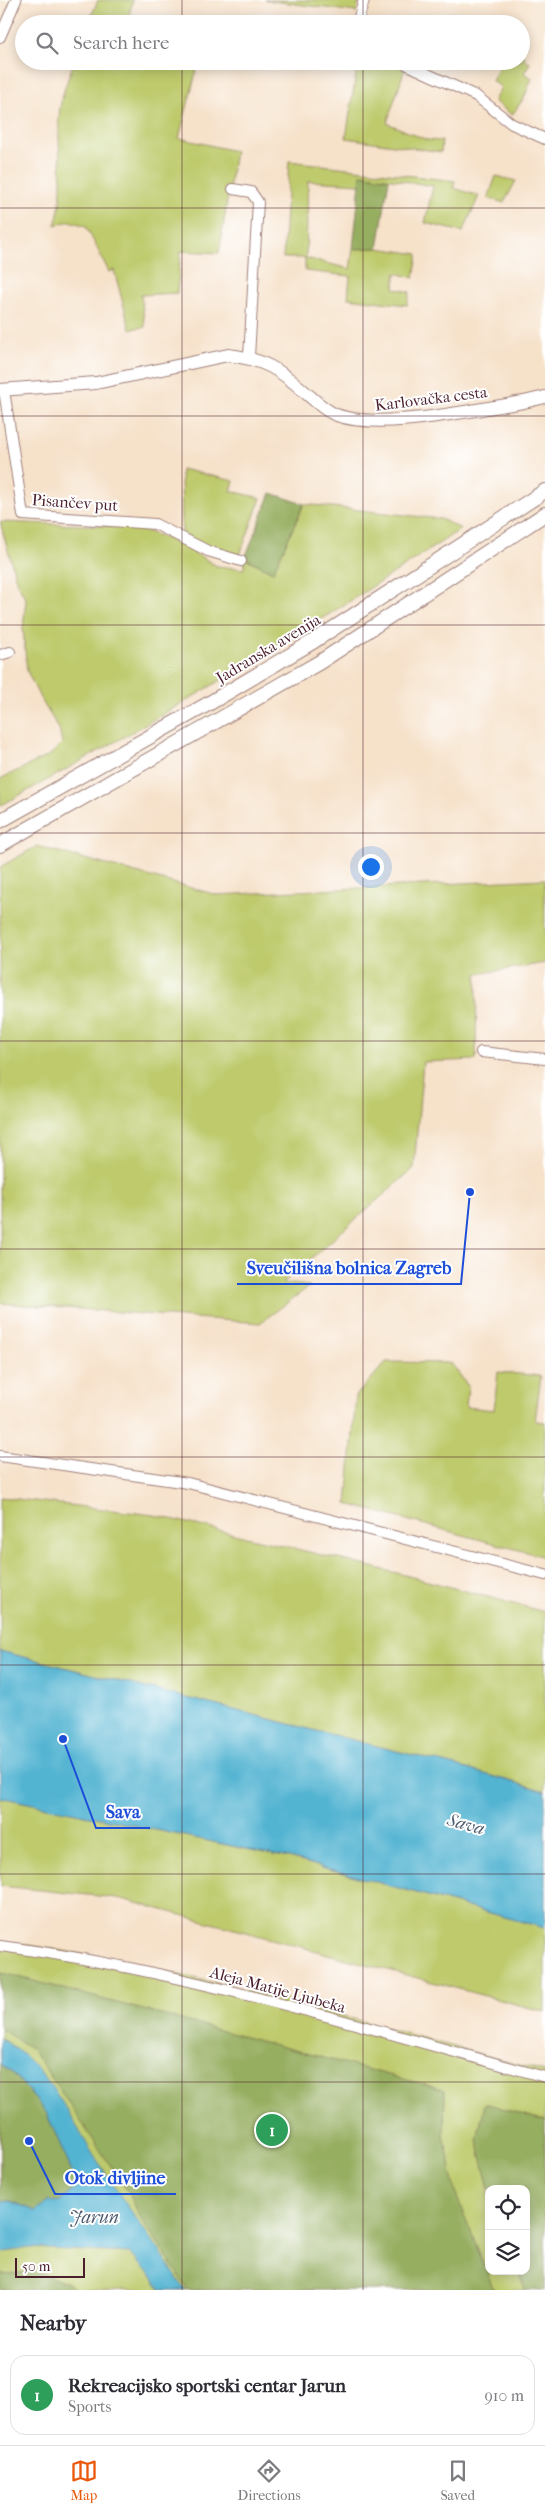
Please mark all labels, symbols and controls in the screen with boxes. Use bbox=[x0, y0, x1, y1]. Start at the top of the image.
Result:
search box bbox=[15, 15, 530, 70]
icon: search bbox=[33, 29, 61, 57]
text: Search here bbox=[73, 32, 169, 54]
street label: Karlovačka cesta bbox=[374, 382, 489, 415]
street label: Pisančev put bbox=[31, 490, 119, 515]
street label: Jadranska avenija bbox=[211, 609, 324, 688]
your location bbox=[358, 854, 384, 880]
callout: Sveučilišna bolnica Zagreb bbox=[237, 1251, 461, 1284]
text: Sveučilišna bolnica Zagreb bbox=[247, 1258, 452, 1279]
callout: Sava bbox=[96, 1795, 150, 1828]
text: Sava bbox=[106, 1802, 141, 1823]
water label: Sava bbox=[444, 1809, 487, 1839]
street label: Aleja Matije Ljubeka bbox=[207, 1962, 348, 2017]
pin: 1 bbox=[256, 2111, 288, 2149]
callout: Otok divljine bbox=[55, 2161, 176, 2194]
text: Otok divljine bbox=[65, 2168, 165, 2189]
map controls bbox=[485, 2185, 530, 2275]
button: locate bbox=[485, 2185, 530, 2230]
water label: Jarun bbox=[69, 2207, 119, 2228]
button: layers bbox=[485, 2230, 530, 2275]
scale bar bbox=[15, 2255, 85, 2278]
text: 50 m bbox=[22, 2258, 50, 2275]
text: Nearby bbox=[20, 2311, 86, 2335]
text: Rekreacijsko sportski centar Jarun bbox=[68, 2375, 346, 2397]
text: 1 bbox=[34, 2386, 40, 2405]
text: 910 m bbox=[484, 2386, 524, 2405]
text: Sports bbox=[68, 2397, 111, 2416]
tab: Map bbox=[70, 2457, 98, 2504]
tab: Directions bbox=[238, 2457, 301, 2504]
tab: Saved bbox=[440, 2457, 475, 2504]

